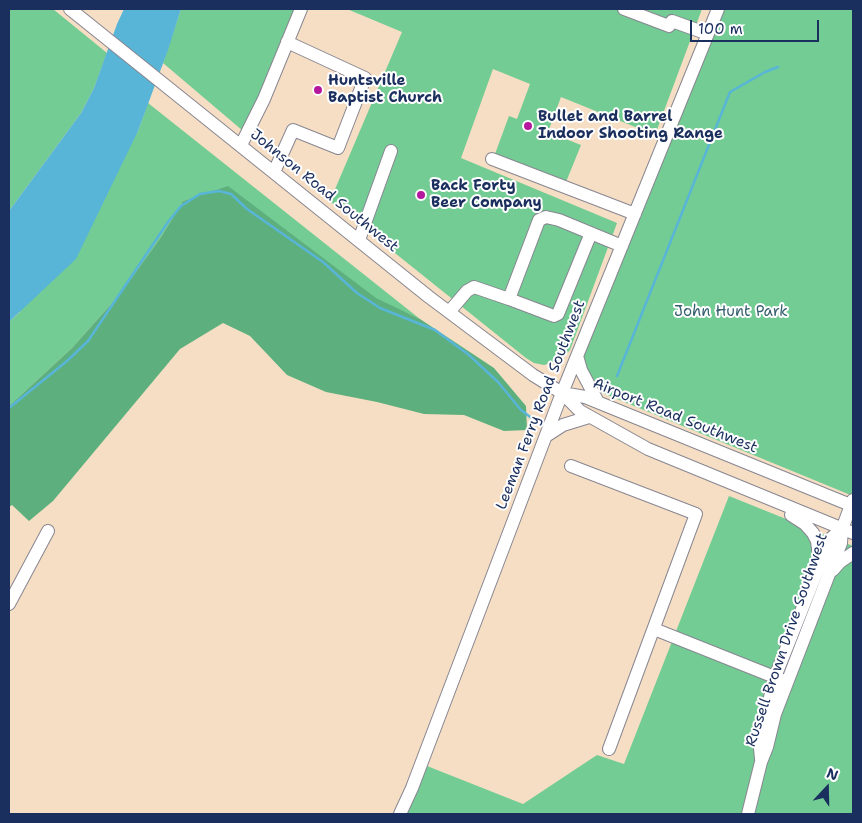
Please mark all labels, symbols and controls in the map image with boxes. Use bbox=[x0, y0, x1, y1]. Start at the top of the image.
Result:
scale bar bbox=[692, 10, 821, 42]
text: 100 m bbox=[698, 19, 743, 39]
place label: Huntsville Baptist Church bbox=[328, 72, 442, 107]
marker: Huntsville Baptist Church bbox=[312, 84, 324, 96]
place label: Bullet and Barrel Indoor Shooting Range bbox=[538, 108, 723, 143]
marker: Bullet and Barrel Indoor Shooting Range bbox=[522, 120, 534, 132]
street label: Johnson Road Southwest bbox=[246, 126, 402, 256]
place label: Back Forty Beer Company bbox=[431, 177, 542, 212]
marker: Back Forty Beer Company bbox=[415, 189, 427, 201]
street label: Leeman Ferry Road Southwest bbox=[493, 298, 589, 512]
park label: John Hunt Park bbox=[674, 303, 788, 321]
street label: Airport Road Southwest bbox=[590, 375, 760, 457]
street label: Russell Brown Drive Southwest bbox=[742, 531, 832, 749]
north arrow bbox=[802, 763, 852, 813]
text: N bbox=[824, 764, 841, 784]

